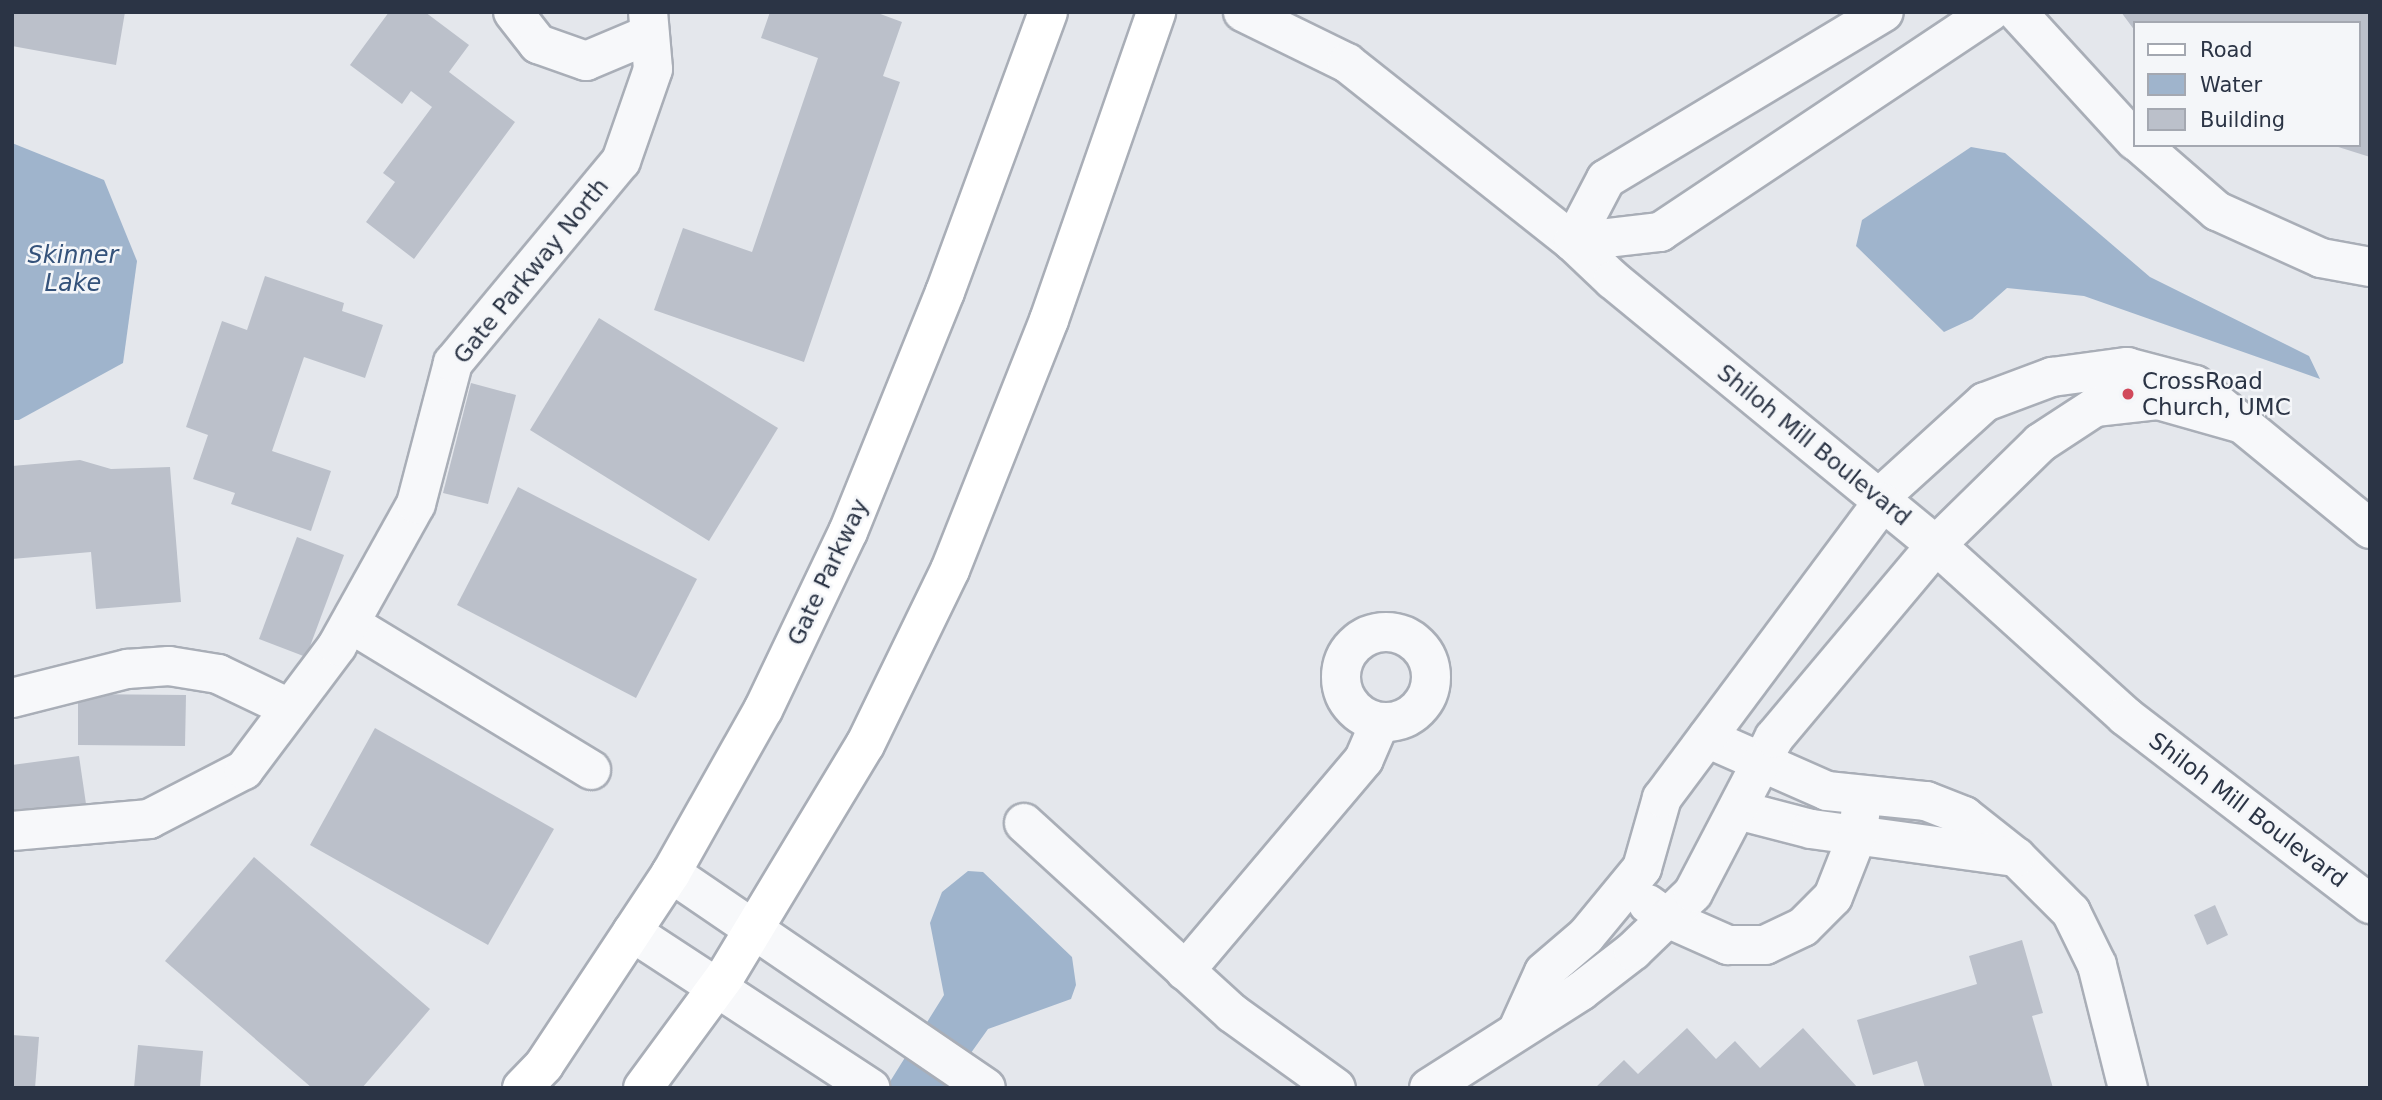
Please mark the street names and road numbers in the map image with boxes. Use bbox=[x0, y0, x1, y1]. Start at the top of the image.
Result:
street label: Gate Parkway North bbox=[448, 173, 614, 369]
street label: Shiloh Mill Boulevard bbox=[1712, 359, 1916, 531]
street label: Gate Parkway bbox=[782, 494, 874, 650]
street label: Shiloh Mill Boulevard bbox=[2144, 727, 2352, 893]

